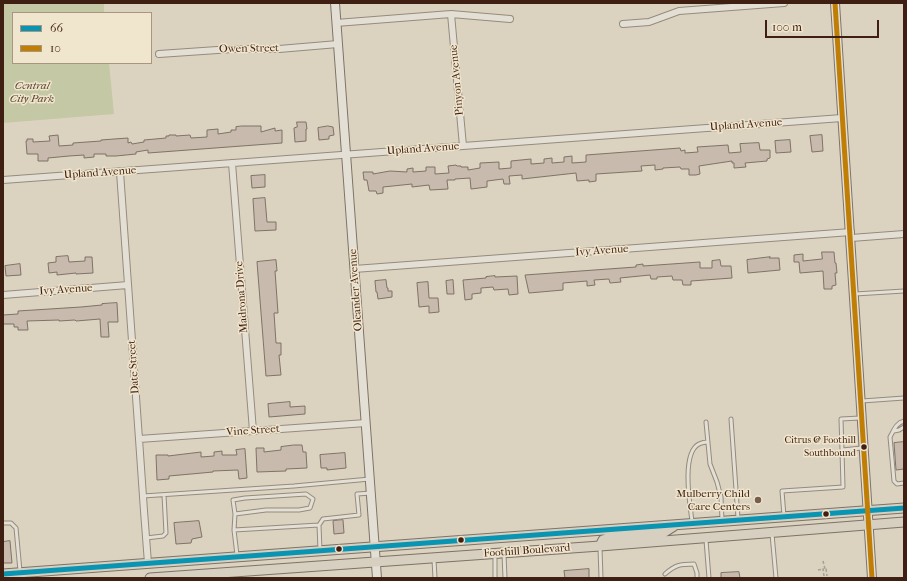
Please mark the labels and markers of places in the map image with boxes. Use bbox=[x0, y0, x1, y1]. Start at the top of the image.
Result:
place label: Citrus @ Foothill Southbound bbox=[784, 435, 856, 458]
marker: Citrus @ Foothill Southbound bbox=[859, 442, 869, 452]
place label: Mulberry Child Care Centers bbox=[676, 487, 750, 513]
marker: Mulberry Child Care Centers bbox=[753, 495, 763, 505]
unlabelled marker bbox=[821, 509, 831, 519]
unlabelled marker bbox=[456, 535, 466, 545]
unlabelled marker bbox=[334, 544, 344, 554]

